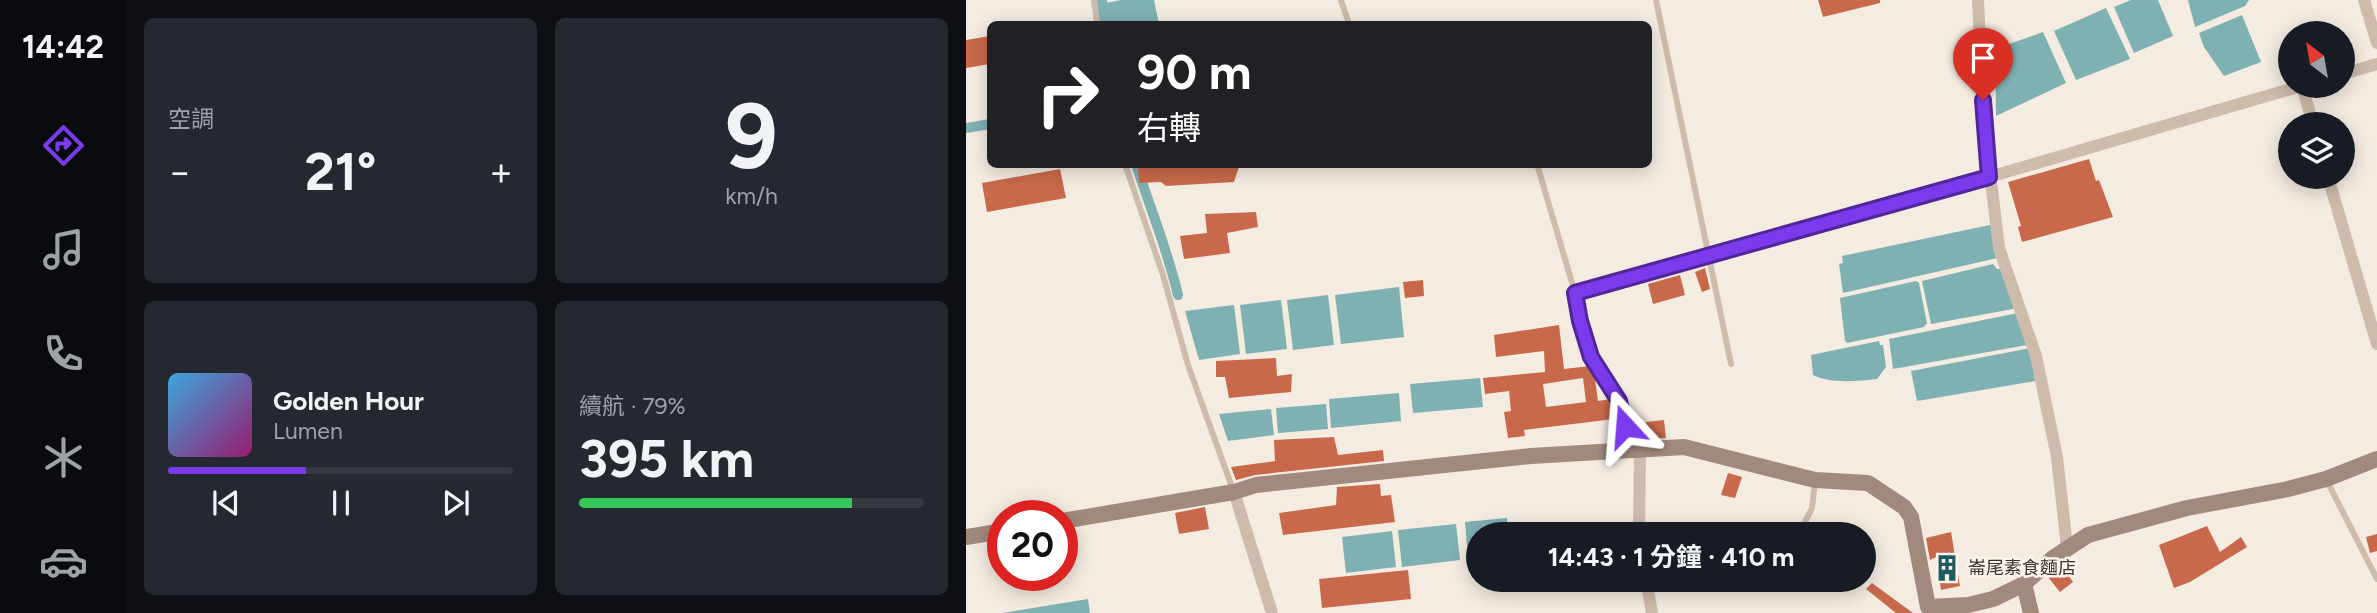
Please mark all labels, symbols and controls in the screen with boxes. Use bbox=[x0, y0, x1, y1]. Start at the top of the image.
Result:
north arrow bbox=[2278, 21, 2356, 98]
map controls bbox=[2278, 21, 2355, 189]
text: 14:42 bbox=[22, 28, 104, 66]
pin bbox=[1953, 28, 2013, 100]
icon: arrive bbox=[1964, 39, 2002, 77]
text: 90 m bbox=[1137, 42, 1252, 101]
icon: right bbox=[1022, 49, 1113, 140]
text: 9 bbox=[725, 82, 778, 191]
text: 空調 bbox=[168, 105, 214, 133]
text: 右轉 bbox=[1137, 109, 1201, 147]
button: layers bbox=[2278, 112, 2355, 189]
icon: directions bbox=[39, 121, 88, 170]
text: 21° bbox=[305, 141, 376, 203]
text: − bbox=[168, 149, 192, 195]
text: + bbox=[489, 149, 513, 195]
text: km/h bbox=[725, 182, 778, 210]
icon: music bbox=[39, 225, 88, 274]
icon: phone bbox=[39, 329, 88, 378]
text: Golden Hour bbox=[273, 385, 424, 417]
position arrow bbox=[1588, 389, 1662, 463]
text: 續航 · 79% bbox=[579, 392, 686, 420]
text: Lumen bbox=[273, 417, 343, 445]
text: 395 km bbox=[579, 428, 754, 490]
icon: climate bbox=[39, 433, 88, 482]
icon: previous bbox=[207, 484, 245, 522]
icon: pause bbox=[322, 484, 360, 522]
icon: next bbox=[437, 484, 475, 522]
speed limit sign: 20 bbox=[987, 500, 1078, 591]
icon: car bbox=[39, 537, 88, 586]
text: 14:43 · 1 分鐘 · 410 m bbox=[1548, 541, 1794, 573]
building icon: 崙尾素食麵店 bbox=[1932, 553, 1962, 583]
place label: 崙尾素食麵店 bbox=[1968, 557, 2076, 579]

